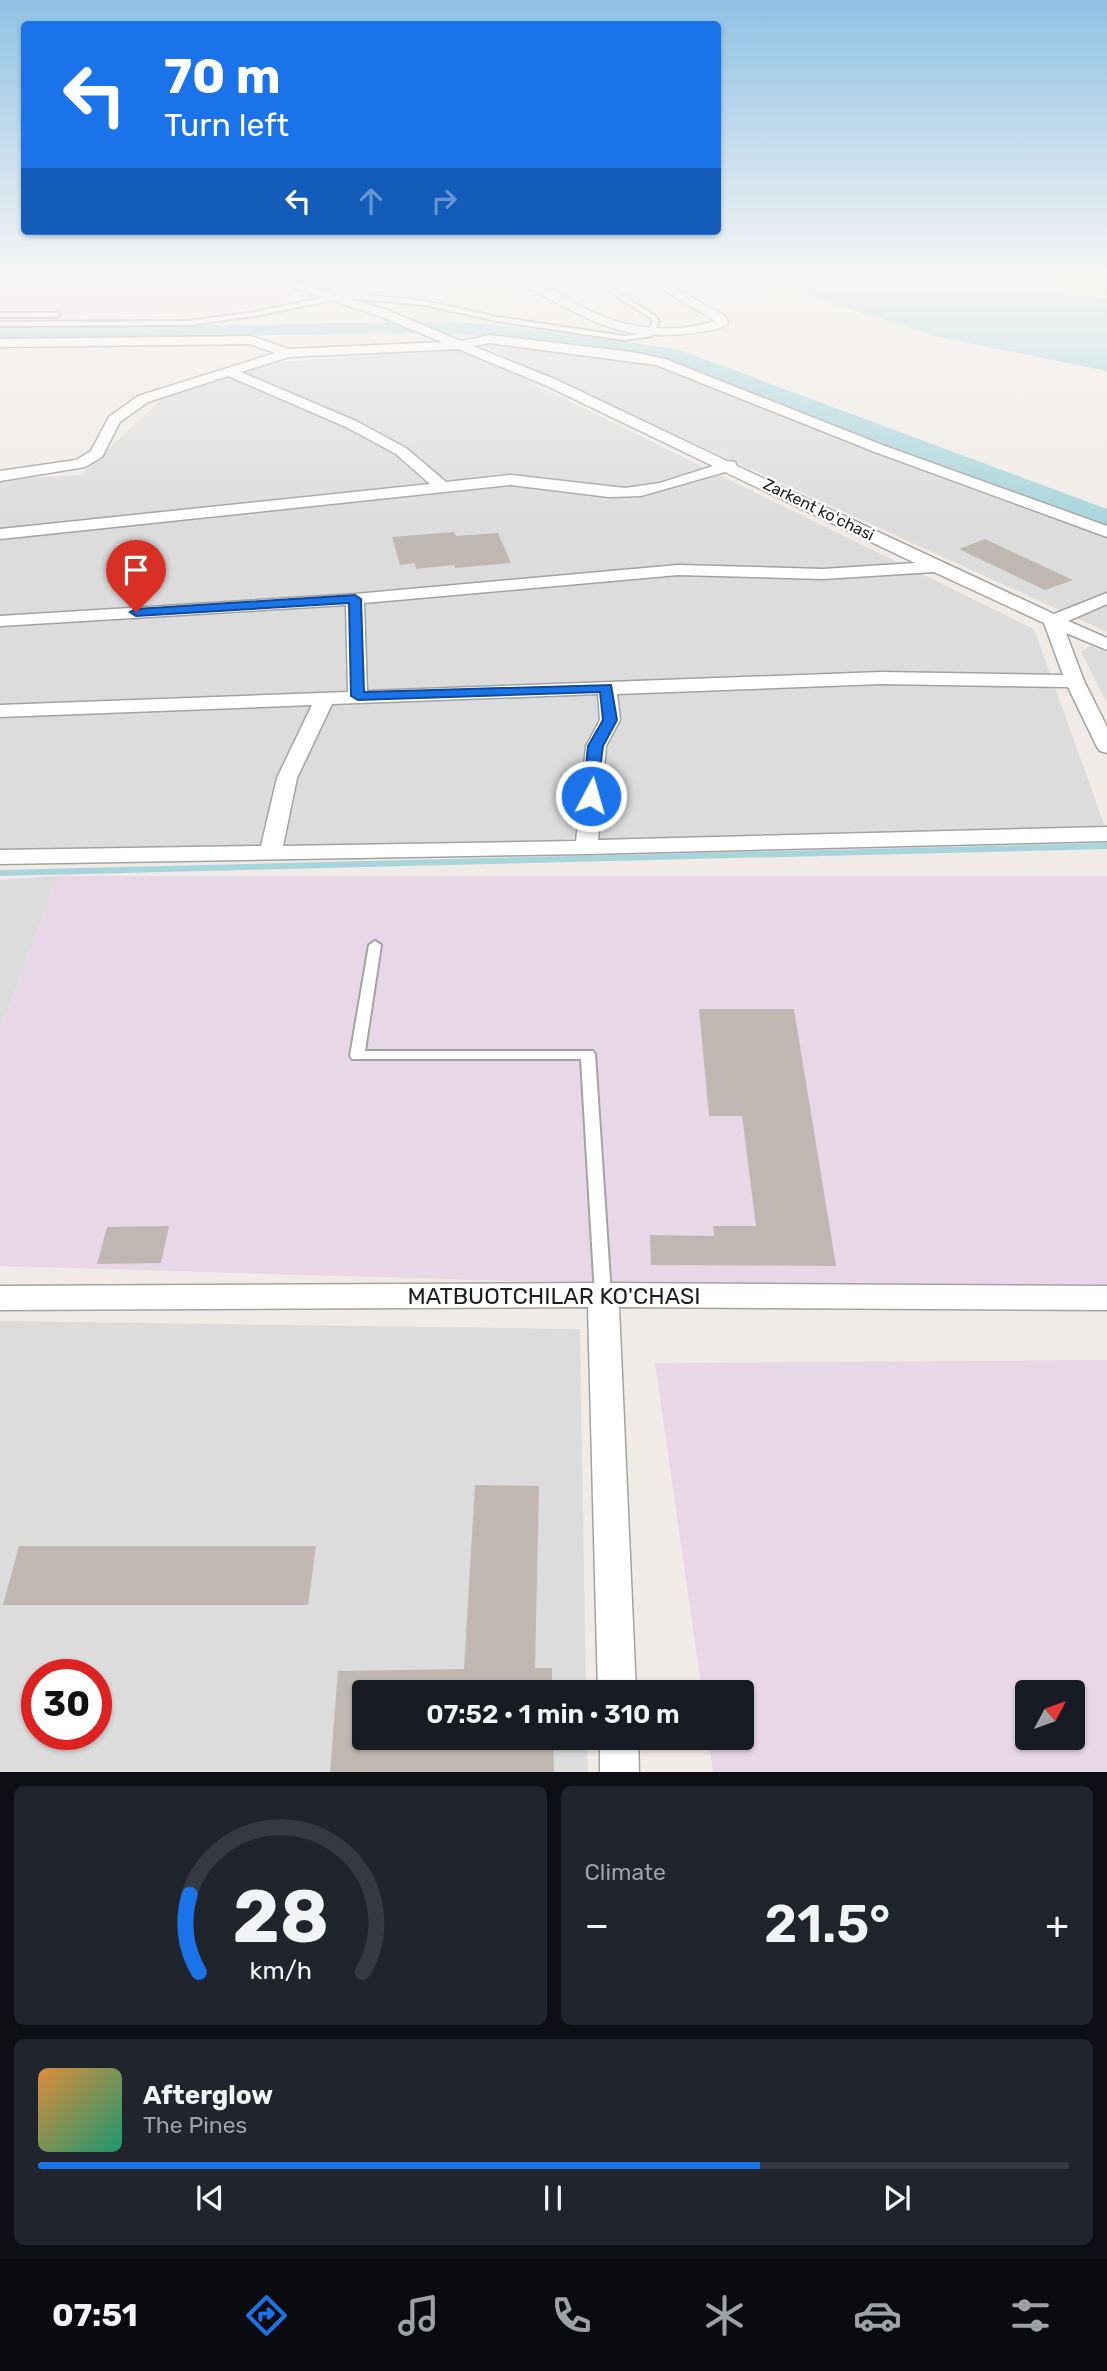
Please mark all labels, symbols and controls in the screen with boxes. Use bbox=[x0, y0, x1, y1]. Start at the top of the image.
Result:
text: 70 m bbox=[164, 47, 281, 105]
icon: left bbox=[49, 49, 140, 140]
text: Turn left bbox=[164, 106, 289, 144]
icon: left bbox=[279, 182, 317, 220]
icon: ahead bbox=[352, 182, 390, 220]
icon: right bbox=[425, 182, 463, 220]
street label: Zarkent koʻchasi bbox=[760, 474, 877, 545]
pin bbox=[106, 540, 166, 612]
icon: arrive bbox=[117, 551, 155, 589]
position arrow bbox=[554, 759, 628, 833]
street label: MATBUOTCHILAR KO'CHASI bbox=[407, 1282, 701, 1310]
speed limit sign: 30 bbox=[21, 1659, 112, 1750]
north arrow bbox=[1015, 1680, 1085, 1750]
map controls bbox=[1015, 1680, 1085, 1750]
text: 07:52 · 1 min · 310 m bbox=[426, 1699, 680, 1730]
text: Climate bbox=[585, 1858, 666, 1886]
text: 28 bbox=[232, 1874, 329, 1960]
text: 21.5° bbox=[764, 1893, 890, 1955]
text: − bbox=[585, 1902, 609, 1948]
text: + bbox=[1045, 1902, 1069, 1948]
text: km/h bbox=[249, 1955, 311, 1984]
text: Afterglow bbox=[143, 2080, 273, 2111]
text: The Pines bbox=[143, 2111, 247, 2139]
icon: previous bbox=[191, 2179, 229, 2217]
icon: pause bbox=[534, 2179, 572, 2217]
icon: next bbox=[878, 2179, 916, 2217]
icon: directions bbox=[242, 2291, 291, 2340]
icon: music bbox=[394, 2291, 443, 2340]
icon: phone bbox=[547, 2291, 596, 2340]
icon: climate bbox=[700, 2291, 749, 2340]
icon: car bbox=[853, 2291, 902, 2340]
icon: filters bbox=[1006, 2291, 1055, 2340]
text: 07:51 bbox=[52, 2296, 138, 2334]

